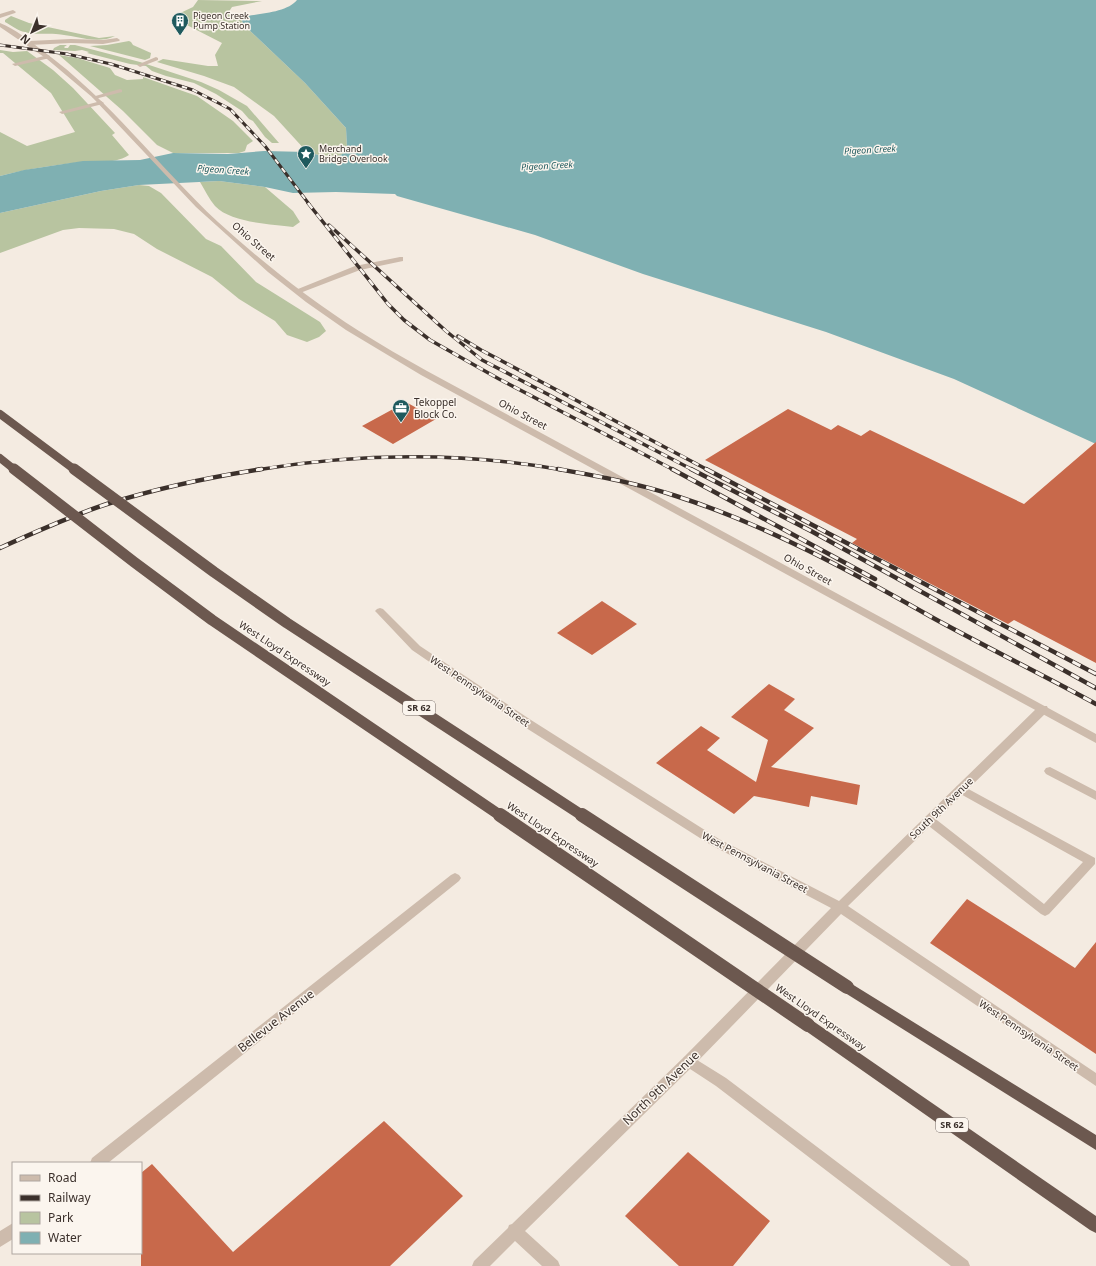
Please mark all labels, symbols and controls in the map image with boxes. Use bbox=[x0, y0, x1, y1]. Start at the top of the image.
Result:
place label: Pigeon Creek Pump Station bbox=[193, 9, 250, 32]
building icon: Pigeon Creek Pump Station bbox=[170, 11, 190, 36]
north arrow bbox=[12, 12, 52, 52]
text: N bbox=[16, 31, 33, 48]
place label: Merchand Bridge Overlook bbox=[319, 142, 388, 165]
water label: Pigeon Creek bbox=[844, 142, 897, 157]
place icon: Merchand Bridge Overlook bbox=[296, 144, 316, 169]
water label: Pigeon Creek bbox=[521, 158, 574, 173]
water label: Pigeon Creek bbox=[197, 161, 250, 178]
street label: Ohio Street bbox=[229, 218, 279, 264]
place label: Tekoppel Block Co. bbox=[414, 395, 457, 421]
street label: Ohio Street bbox=[496, 395, 550, 433]
office icon: Tekoppel Block Co. bbox=[391, 398, 411, 423]
street label: Ohio Street bbox=[781, 550, 835, 588]
street label: West Lloyd Expressway bbox=[236, 617, 334, 689]
street label: West Pennsylvania Street bbox=[427, 652, 533, 730]
road number: SR 62 bbox=[403, 701, 435, 715]
street label: South 9th Avenue bbox=[906, 774, 976, 842]
street label: West Lloyd Expressway bbox=[504, 798, 602, 870]
street label: West Pennsylvania Street bbox=[700, 828, 811, 896]
street label: West Lloyd Expressway bbox=[773, 980, 870, 1054]
street label: Bellevue Avenue bbox=[234, 985, 318, 1056]
street label: West Pennsylvania Street bbox=[976, 996, 1082, 1074]
street label: North 9th Avenue bbox=[619, 1047, 703, 1129]
road number: SR 62 bbox=[936, 1118, 968, 1132]
legend bbox=[12, 1162, 142, 1254]
text: Road bbox=[48, 1169, 77, 1186]
text: Railway bbox=[48, 1189, 92, 1206]
text: Park bbox=[48, 1209, 74, 1226]
text: Water bbox=[48, 1229, 82, 1246]

